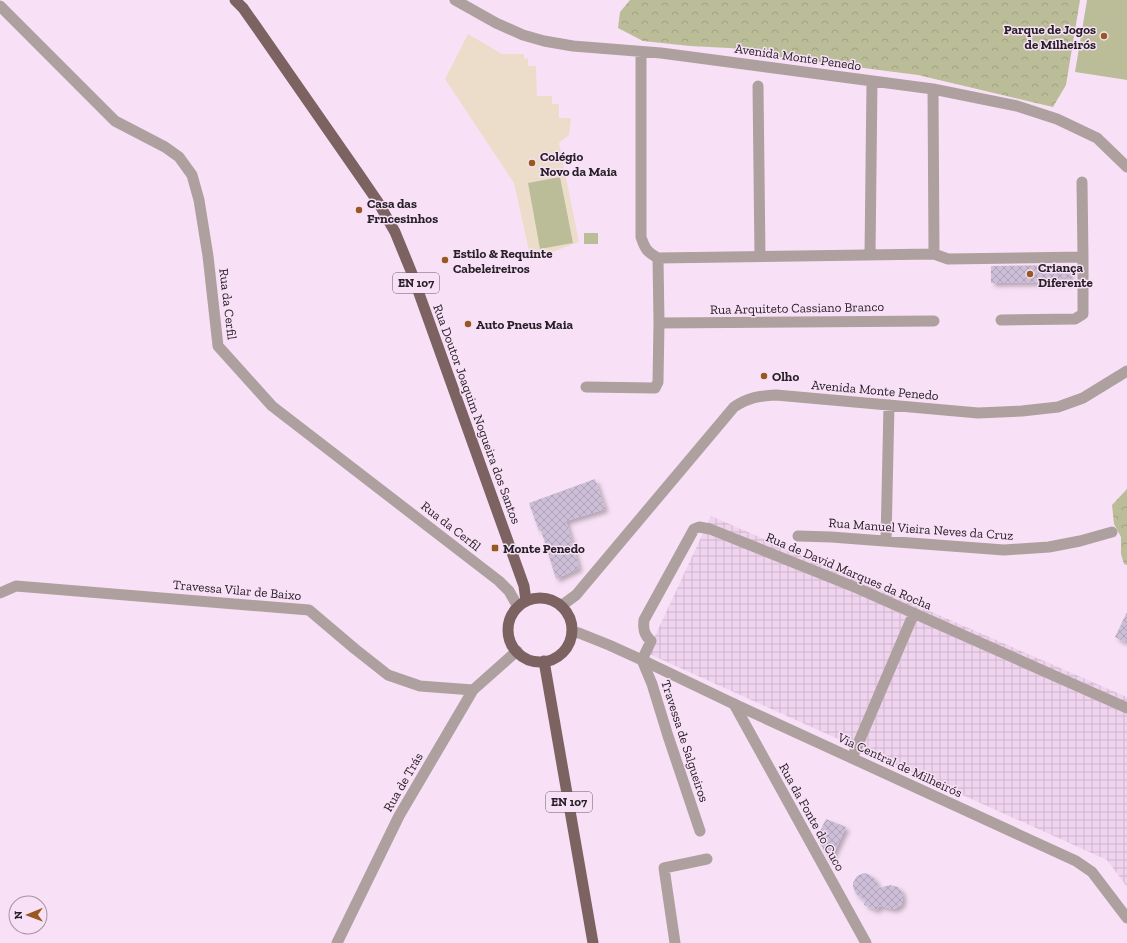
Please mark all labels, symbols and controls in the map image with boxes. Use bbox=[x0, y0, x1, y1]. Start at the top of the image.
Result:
place label: Parque de Jogos de Milheirós bbox=[1004, 22, 1096, 52]
marker: Parque de Jogos de Milheirós bbox=[1099, 31, 1109, 41]
street label: Avenida Monte Penedo bbox=[734, 41, 863, 73]
place label: Colégio Novo da Maia bbox=[540, 149, 618, 179]
marker: Colégio Novo da Maia bbox=[527, 158, 537, 168]
place label: Casa das Frncesinhos bbox=[367, 196, 438, 226]
marker: Casa das Frncesinhos bbox=[354, 205, 364, 215]
place label: Estilo & Requinte Cabeleireiros bbox=[453, 246, 553, 276]
marker: Estilo & Requinte Cabeleireiros bbox=[440, 255, 450, 265]
place label: Criança Diferente bbox=[1038, 260, 1094, 290]
street label: Rua da Cerfil bbox=[216, 267, 240, 341]
marker: Criança Diferente bbox=[1025, 269, 1035, 279]
road number: EN 107 bbox=[393, 273, 439, 293]
street label: Rua Arquiteto Cassiano Branco bbox=[710, 299, 884, 317]
street label: Rua Doutor Joaquim Nogueira dos Santos bbox=[430, 302, 524, 526]
place label: Auto Pneus Maia bbox=[476, 317, 574, 332]
marker: Auto Pneus Maia bbox=[463, 319, 473, 329]
place label: Olho bbox=[772, 369, 799, 384]
marker: Olho bbox=[759, 371, 769, 381]
street label: Avenida Monte Penedo bbox=[811, 377, 940, 403]
street label: Rua da Cerfil bbox=[418, 498, 484, 554]
street label: Rua Manuel Vieira Neves da Cruz bbox=[828, 515, 1014, 543]
street label: Rua de David Marques da Rocha bbox=[764, 529, 935, 613]
place label: Monte Penedo bbox=[503, 541, 585, 556]
marker: Monte Penedo bbox=[490, 543, 500, 553]
street label: Travessa Vilar de Baixo bbox=[172, 577, 302, 603]
street label: Travessa de Salgueiros bbox=[658, 678, 712, 804]
street label: Via Central de Milheirós bbox=[834, 729, 965, 801]
street label: Rua de Trás bbox=[380, 749, 426, 814]
street label: Rua da Fonte do Cuco bbox=[776, 760, 848, 874]
road number: EN 107 bbox=[546, 792, 592, 812]
north arrow bbox=[8, 895, 48, 935]
text: N bbox=[12, 910, 25, 919]

